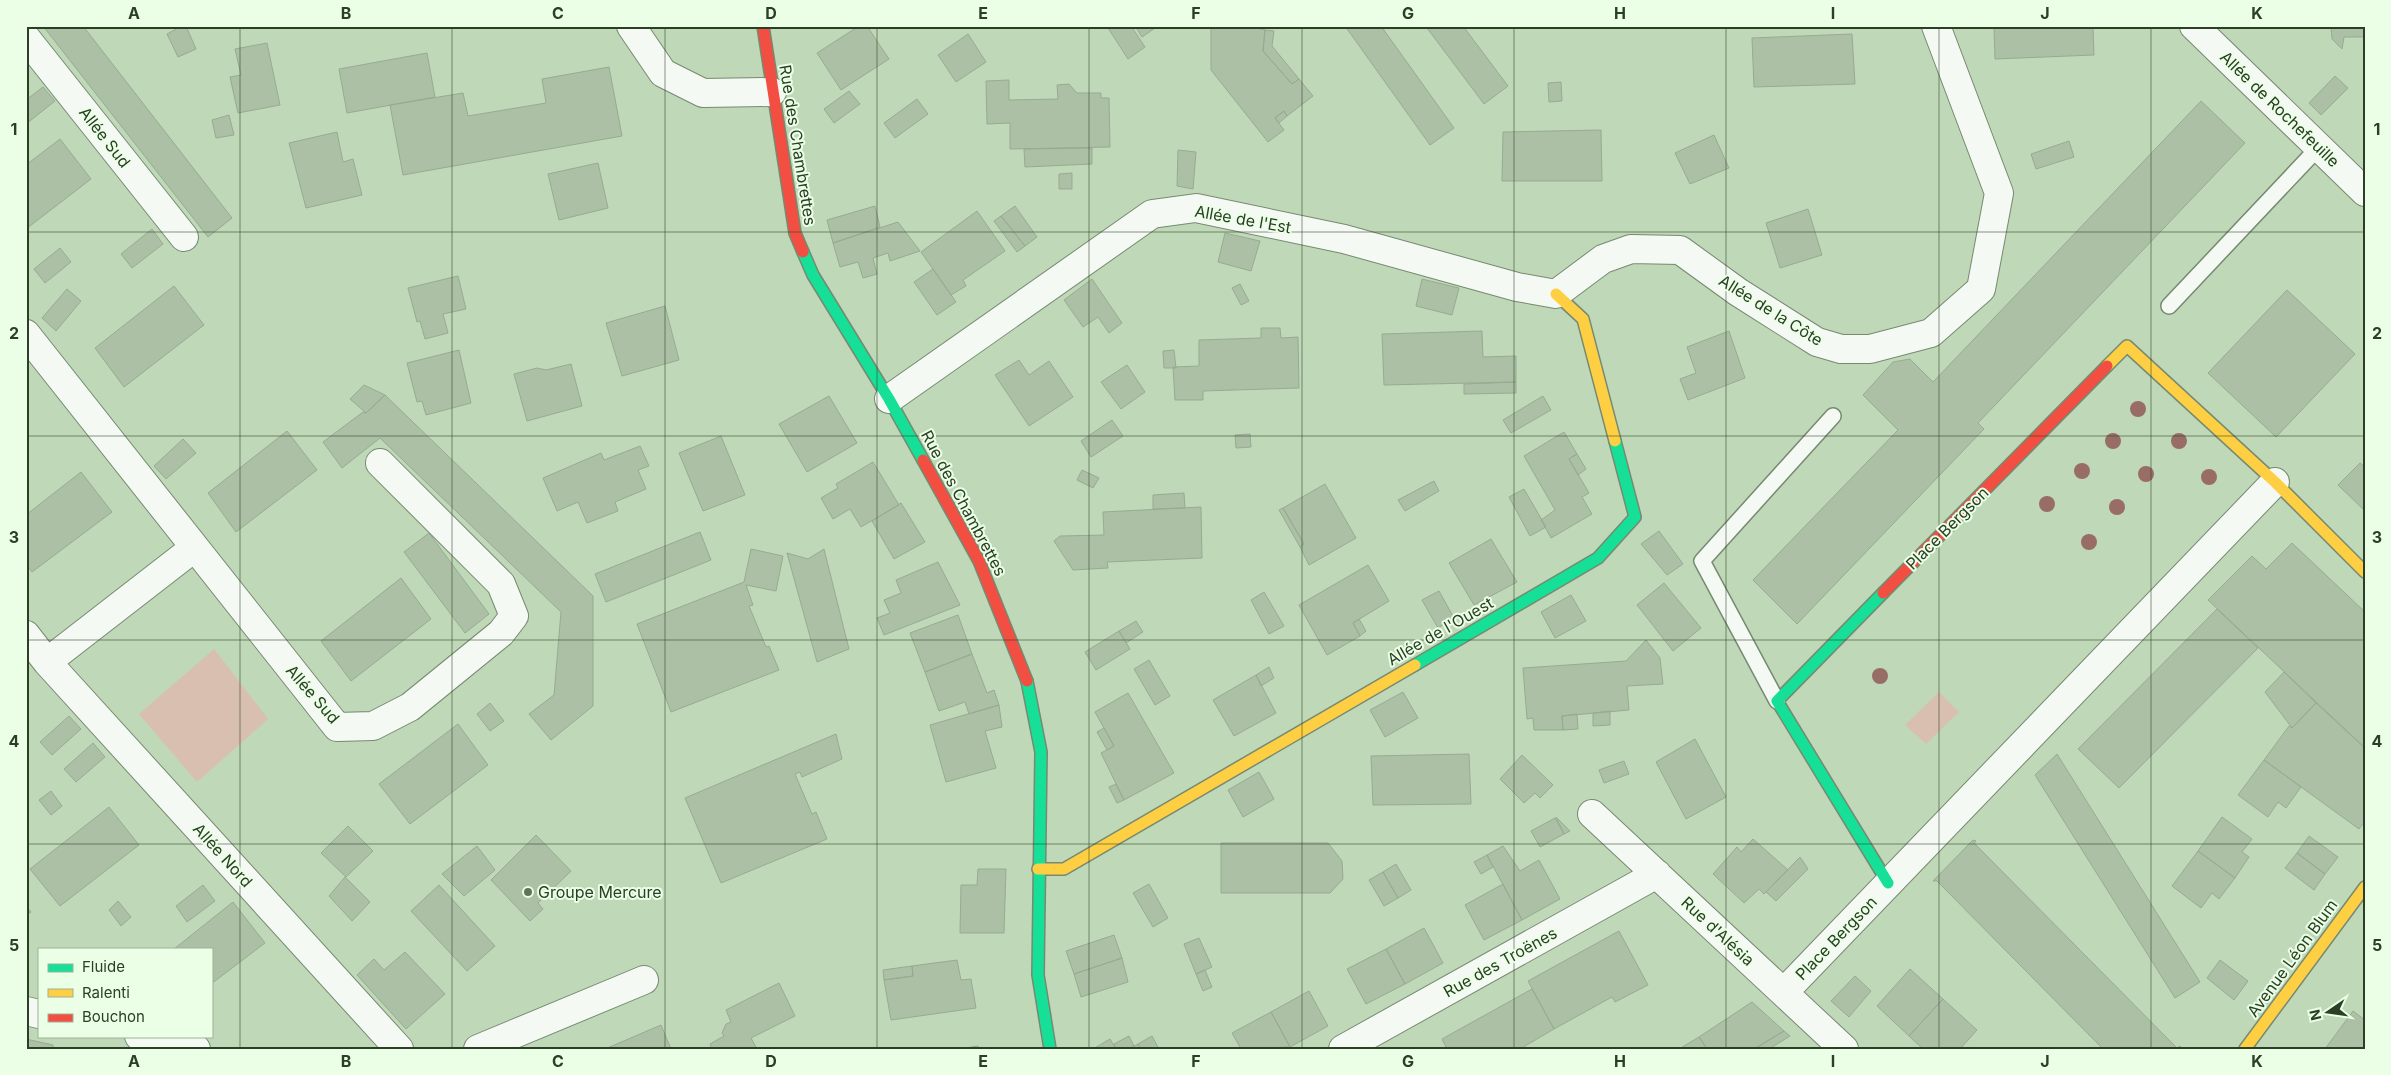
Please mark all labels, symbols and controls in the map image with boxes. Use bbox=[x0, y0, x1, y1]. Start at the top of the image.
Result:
text: A bbox=[128, 3, 140, 23]
text: B bbox=[341, 3, 351, 23]
text: C bbox=[552, 3, 564, 23]
text: D bbox=[765, 3, 777, 23]
text: E bbox=[978, 3, 988, 23]
text: F bbox=[1191, 3, 1201, 23]
text: G bbox=[1402, 3, 1414, 23]
text: H bbox=[1614, 3, 1626, 23]
text: I bbox=[1831, 3, 1835, 23]
text: J bbox=[2040, 3, 2050, 23]
text: K bbox=[2251, 3, 2263, 23]
street label: Allée de Rochefeuille bbox=[2216, 47, 2344, 171]
street label: Rue des Chambrettes bbox=[775, 63, 821, 227]
street label: Allée Sud bbox=[75, 103, 135, 171]
text: 1 bbox=[11, 119, 17, 139]
text: 1 bbox=[2374, 119, 2380, 139]
street label: Allée de l'Est bbox=[1193, 201, 1293, 237]
street label: Allée de la Côte bbox=[1715, 270, 1827, 350]
text: 2 bbox=[9, 323, 19, 343]
text: 2 bbox=[2372, 323, 2382, 343]
street label: Rue des Chambrettes bbox=[917, 427, 1011, 579]
street label: Place Bergson bbox=[1901, 482, 1993, 574]
text: 3 bbox=[9, 527, 19, 547]
text: 3 bbox=[2372, 527, 2382, 547]
street label: Allée de l'Ouest bbox=[1383, 593, 1497, 669]
street label: Allée Sud bbox=[282, 660, 344, 728]
text: 4 bbox=[9, 731, 20, 751]
text: 4 bbox=[2372, 731, 2383, 751]
street label: Allée Nord bbox=[189, 819, 257, 891]
place label: Groupe Mercure bbox=[538, 882, 662, 902]
marker: Groupe Mercure bbox=[522, 886, 534, 898]
street label: Rue d'Alésia bbox=[1677, 892, 1759, 970]
street label: Place Bergson bbox=[1791, 892, 1881, 984]
street label: Avenue Léon Blum bbox=[2243, 895, 2341, 1021]
street label: Rue des Troënes bbox=[1440, 922, 1560, 1002]
text: 5 bbox=[9, 935, 19, 955]
text: 5 bbox=[2372, 935, 2382, 955]
legend bbox=[38, 948, 212, 1038]
text: Fluide bbox=[82, 957, 125, 976]
text: Ralenti bbox=[82, 983, 130, 1002]
north arrow bbox=[2304, 988, 2354, 1038]
text: Bouchon bbox=[82, 1007, 145, 1026]
text: N bbox=[2305, 1008, 2324, 1022]
text: A bbox=[128, 1051, 140, 1071]
text: B bbox=[341, 1051, 351, 1071]
text: C bbox=[552, 1051, 564, 1071]
text: D bbox=[765, 1051, 777, 1071]
text: E bbox=[978, 1051, 988, 1071]
text: F bbox=[1191, 1051, 1201, 1071]
text: G bbox=[1402, 1051, 1414, 1071]
text: H bbox=[1614, 1051, 1626, 1071]
text: I bbox=[1831, 1051, 1835, 1071]
text: J bbox=[2040, 1051, 2050, 1071]
text: K bbox=[2251, 1051, 2263, 1071]

